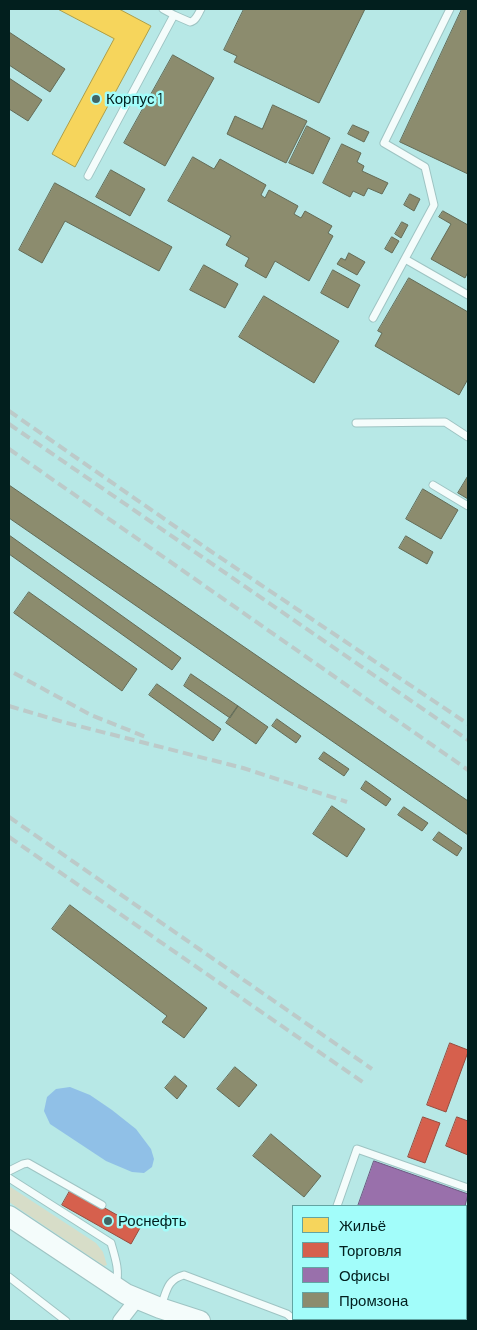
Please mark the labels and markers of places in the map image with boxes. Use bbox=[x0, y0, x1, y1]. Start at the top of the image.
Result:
place label: Корпус 1 bbox=[106, 90, 163, 108]
marker: Корпус 1 bbox=[90, 93, 102, 105]
place label: Роснефть bbox=[118, 1212, 187, 1230]
marker: Роснефть bbox=[102, 1215, 114, 1227]

